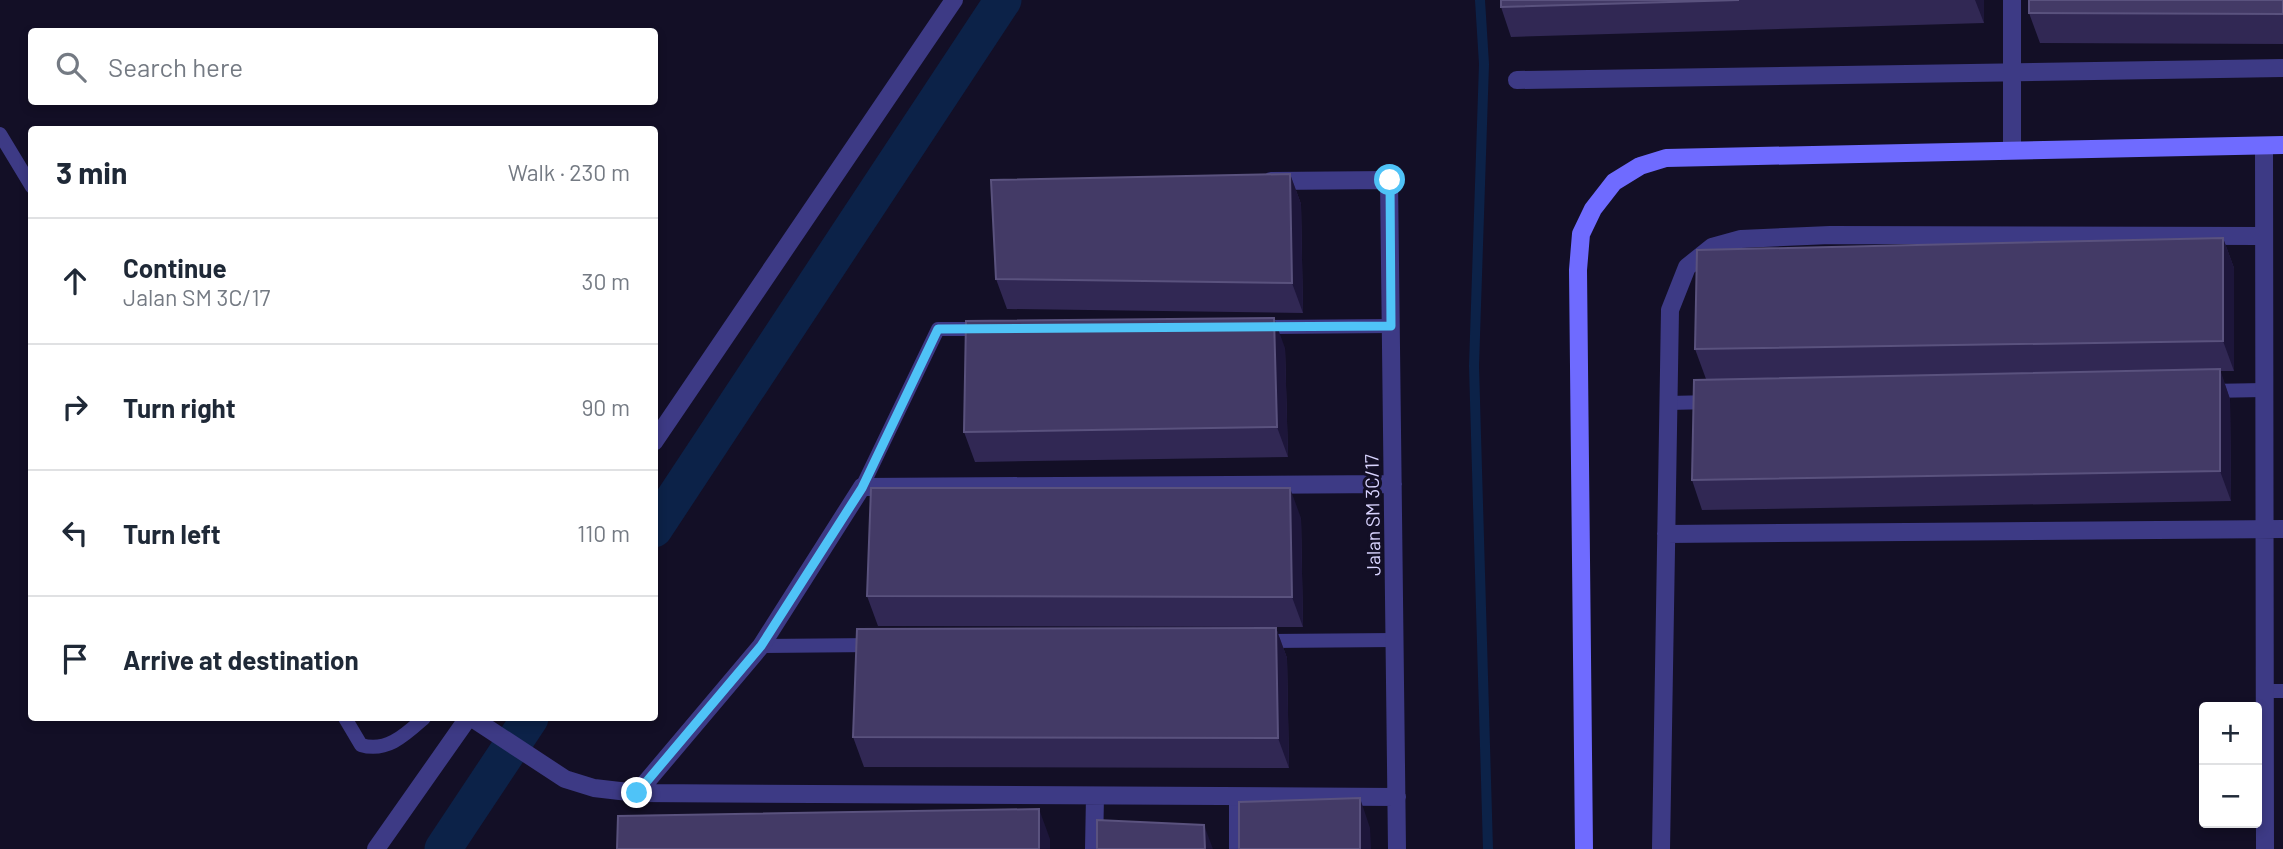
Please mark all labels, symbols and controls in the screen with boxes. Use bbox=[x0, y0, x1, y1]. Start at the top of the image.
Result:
search box bbox=[28, 28, 658, 105]
icon: search bbox=[52, 48, 90, 86]
text: Search here bbox=[108, 51, 243, 82]
text: 3 min bbox=[56, 154, 127, 190]
text: Walk · 230 m bbox=[508, 158, 630, 186]
route start bbox=[1374, 164, 1405, 195]
text: Continue bbox=[123, 252, 227, 283]
icon: ahead bbox=[56, 262, 94, 300]
text: 30 m bbox=[582, 267, 630, 295]
text: Jalan SM 3C/17 bbox=[123, 283, 270, 311]
icon: right bbox=[56, 388, 94, 426]
text: Turn right bbox=[123, 392, 236, 423]
text: 90 m bbox=[581, 393, 630, 421]
street label: Jalan SM 3C/17 bbox=[1359, 454, 1385, 576]
icon: left bbox=[56, 514, 94, 552]
text: Turn left bbox=[123, 518, 221, 549]
text: 110 m bbox=[577, 519, 630, 547]
icon: arrive bbox=[56, 640, 94, 678]
text: Arrive at destination bbox=[123, 644, 359, 675]
map controls bbox=[2199, 702, 2262, 828]
button: + bbox=[2199, 702, 2262, 765]
button: − bbox=[2199, 765, 2262, 828]
route end bbox=[621, 777, 652, 808]

